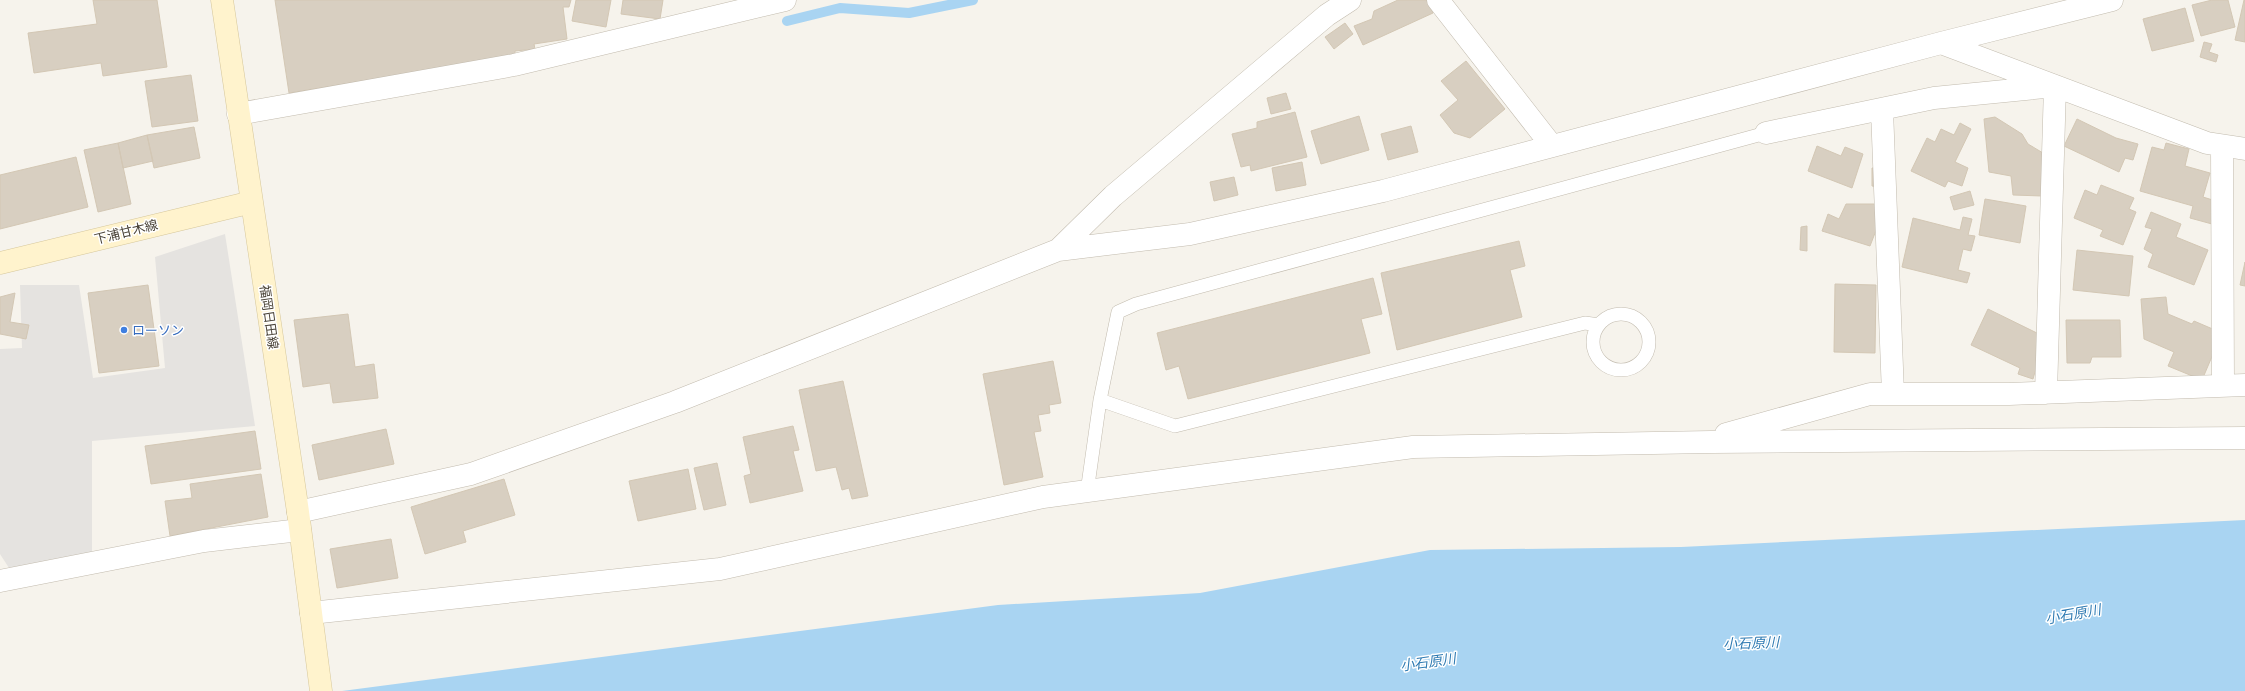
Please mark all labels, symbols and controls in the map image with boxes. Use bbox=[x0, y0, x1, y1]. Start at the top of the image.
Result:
street label: 下浦甘木線 bbox=[93, 217, 159, 247]
street label: 福岡日田線 bbox=[257, 284, 281, 350]
place label: ローソン bbox=[132, 323, 184, 338]
marker: ローソン bbox=[119, 325, 129, 335]
water label: 小石原川 bbox=[2044, 601, 2104, 627]
water label: 小石原川 bbox=[1723, 634, 1781, 652]
water label: 小石原川 bbox=[1399, 650, 1459, 674]

